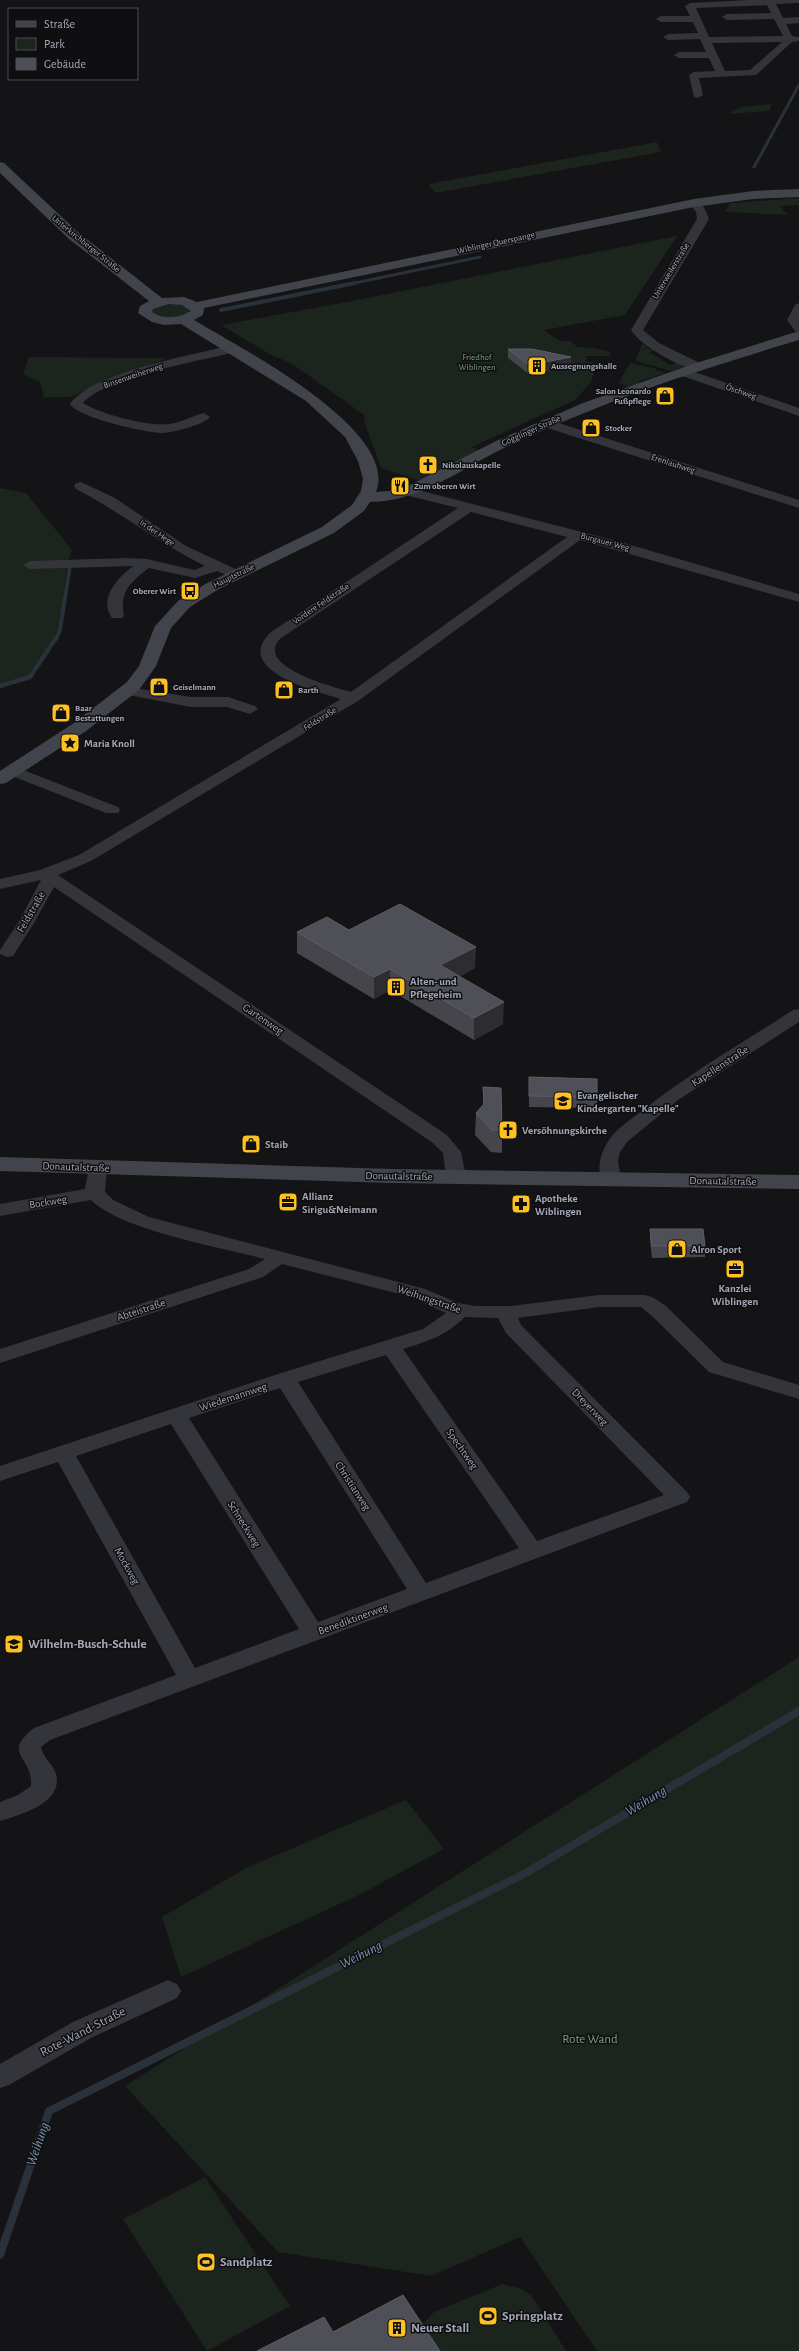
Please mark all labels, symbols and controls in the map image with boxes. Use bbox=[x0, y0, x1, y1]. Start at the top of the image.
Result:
legend bbox=[8, 8, 138, 80]
text: Straße bbox=[44, 18, 75, 30]
text: Park bbox=[44, 38, 65, 50]
text: Gebäude bbox=[44, 58, 86, 70]
street label: Unterkirchberger Straße bbox=[50, 214, 122, 274]
street label: Wiblinger Querspange bbox=[456, 230, 536, 256]
street label: Unterweilerstraße bbox=[651, 241, 691, 301]
park label: Friedhof Wiblingen bbox=[458, 353, 496, 372]
building icon: Aussegnungshalle bbox=[526, 355, 548, 377]
street label: Binsenweiherweg bbox=[102, 361, 164, 390]
place label: Aussegnungshalle bbox=[551, 362, 617, 371]
street label: Öschweg bbox=[725, 383, 758, 402]
shop icon: Salon Leonardo Fußpflege bbox=[654, 385, 676, 407]
place label: Salon Leonardo Fußpflege bbox=[596, 387, 652, 406]
street label: Gögglinger Straße bbox=[500, 414, 562, 448]
shop icon: Stocker bbox=[580, 417, 602, 439]
place label: Stocker bbox=[605, 424, 633, 433]
street label: Erenlauhweg bbox=[650, 453, 697, 476]
church icon: Nikolauskapelle bbox=[417, 454, 439, 476]
place label: Nikolauskapelle bbox=[442, 461, 501, 470]
restaurant icon: Zum oberen Wirt bbox=[389, 475, 411, 497]
place label: Zum oberen Wirt bbox=[414, 482, 476, 491]
street label: In der Hege bbox=[138, 518, 176, 548]
street label: Burgauer Weg bbox=[580, 531, 631, 553]
street label: Hauptstraße bbox=[212, 562, 256, 590]
bus stop icon: Oberer Wirt bbox=[179, 580, 201, 602]
street label: Vordere Feldstraße bbox=[291, 582, 351, 626]
place label: Oberer Wirt bbox=[133, 587, 176, 596]
shop icon: Geiselmann bbox=[148, 676, 170, 698]
shop icon: Barth bbox=[273, 679, 295, 701]
place label: Geiselmann bbox=[173, 683, 216, 692]
place label: Barth bbox=[298, 686, 319, 695]
shop icon: Baar Bestattungen bbox=[50, 702, 72, 724]
place label: Baar Bestattungen bbox=[75, 704, 124, 723]
street label: Feldstraße bbox=[302, 705, 338, 733]
place icon: Maria Knoll bbox=[59, 732, 81, 754]
place label: Maria Knoll bbox=[84, 738, 135, 749]
street label: Feldstraße bbox=[15, 890, 47, 934]
building icon: Alten- und Pflegeheim bbox=[385, 976, 407, 998]
place label: Alten- und Pflegeheim bbox=[410, 976, 461, 1000]
street label: Gartenweg bbox=[241, 1001, 286, 1037]
street label: Kapellenstraße bbox=[690, 1044, 750, 1088]
school or university icon: Evangelischer Kindergarten "Kapelle" bbox=[552, 1090, 574, 1112]
place label: Evangelischer Kindergarten "Kapelle" bbox=[577, 1090, 679, 1114]
church icon: Versöhnungskirche bbox=[497, 1119, 519, 1141]
place label: Versöhnungskirche bbox=[522, 1125, 607, 1136]
shop icon: Staib bbox=[240, 1133, 262, 1155]
place label: Staib bbox=[265, 1139, 288, 1150]
street label: Donautalstraße bbox=[42, 1160, 110, 1174]
street label: Donautalstraße bbox=[365, 1170, 433, 1182]
street label: Donautalstraße bbox=[689, 1175, 757, 1187]
office icon: Allianz Sirigu&Neimann bbox=[277, 1191, 299, 1213]
place label: Allianz Sirigu&Neimann bbox=[302, 1191, 377, 1215]
street label: Bockweg bbox=[28, 1193, 68, 1210]
pharmacy icon: Apotheke Wiblingen bbox=[510, 1193, 532, 1215]
place label: Apotheke Wiblingen bbox=[535, 1193, 582, 1217]
shop icon: Alron Sport bbox=[666, 1238, 688, 1260]
place label: Alron Sport bbox=[691, 1244, 742, 1255]
office icon: Kanzlei Wiblingen bbox=[724, 1258, 746, 1280]
street label: Weihungstraße bbox=[396, 1283, 462, 1315]
place label: Kanzlei Wiblingen bbox=[712, 1283, 758, 1307]
street label: Abteistraße bbox=[115, 1297, 167, 1323]
street label: Wiedemannweg bbox=[198, 1381, 269, 1413]
street label: Dreyerweg bbox=[570, 1386, 611, 1428]
street label: Spechtweg bbox=[444, 1427, 480, 1472]
street label: Christianweg bbox=[333, 1460, 373, 1513]
street label: Schneckweg bbox=[225, 1499, 263, 1550]
street label: Mockweg bbox=[112, 1546, 142, 1587]
street label: Benediktinerweg bbox=[317, 1601, 390, 1637]
school or university icon: Wilhelm-Busch-Schule bbox=[3, 1633, 25, 1655]
place label: Wilhelm-Busch-Schule bbox=[28, 1638, 147, 1651]
water label: Weihung bbox=[623, 1783, 669, 1819]
water label: Weihung bbox=[338, 1938, 384, 1972]
street label: Rote-Wand-Straße bbox=[38, 2005, 128, 2059]
park label: Rote Wand bbox=[562, 2033, 618, 2046]
water label: Weihung bbox=[24, 2120, 52, 2168]
sports icon: Sandplatz bbox=[195, 2251, 217, 2273]
place label: Sandplatz bbox=[220, 2256, 273, 2269]
sports icon: Springplatz bbox=[477, 2305, 499, 2327]
place label: Springplatz bbox=[502, 2310, 563, 2323]
building icon: Neuer Stall bbox=[386, 2317, 408, 2339]
place label: Neuer Stall bbox=[411, 2322, 469, 2335]

